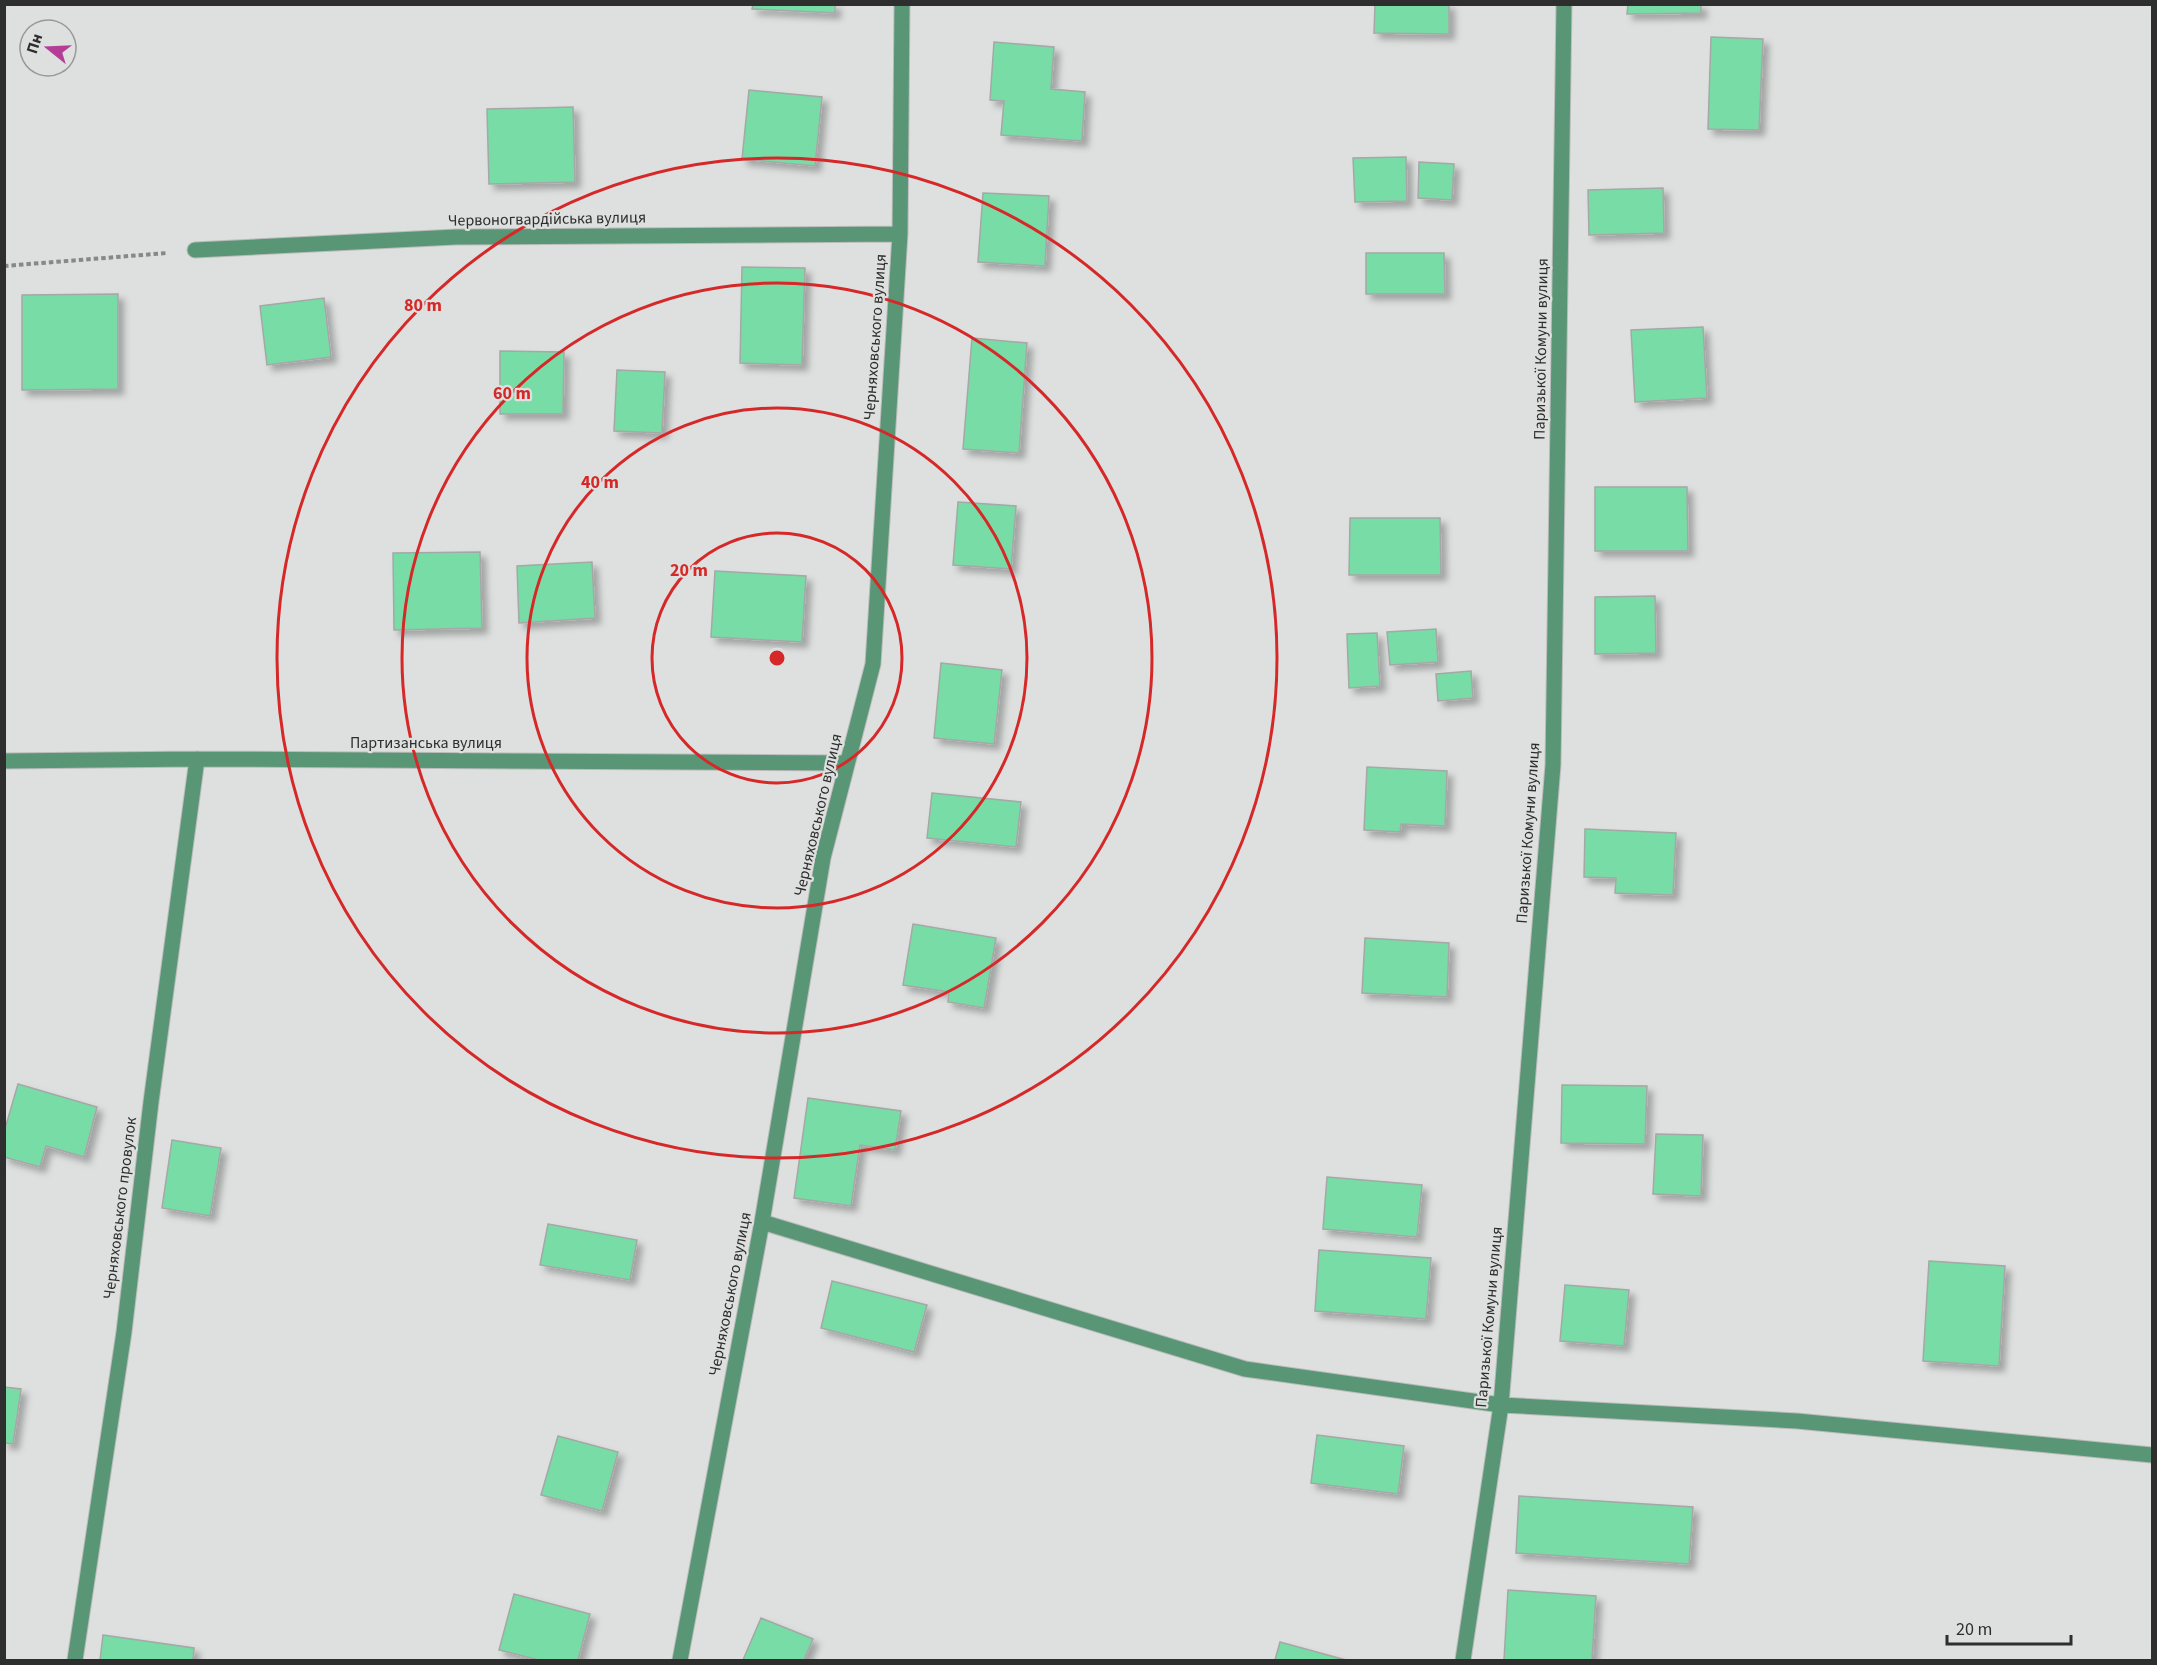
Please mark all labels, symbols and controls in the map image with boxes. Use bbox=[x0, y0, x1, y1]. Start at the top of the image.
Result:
north arrow bbox=[18, 18, 78, 78]
text: Пн bbox=[21, 31, 48, 57]
street label: Червоногвардійська вулиця bbox=[448, 206, 646, 232]
street label: Черняховського вулиця bbox=[858, 253, 892, 421]
street label: Паризької Комуни вулиця bbox=[1528, 258, 1554, 440]
text: 80 m bbox=[404, 293, 442, 318]
text: 60 m bbox=[493, 381, 531, 406]
text: 40 m bbox=[581, 470, 619, 495]
text: 20 m bbox=[670, 558, 708, 583]
centre of rings bbox=[767, 648, 787, 668]
street label: Черняховського вулиця bbox=[789, 731, 847, 899]
street label: Партизанська вулиця bbox=[350, 732, 502, 754]
street label: Паризької Комуни вулиця bbox=[1511, 742, 1545, 924]
street label: Черняховського провулок bbox=[98, 1116, 142, 1300]
street label: Черняховського вулиця bbox=[703, 1210, 757, 1378]
street label: Паризької Комуни вулиця bbox=[1470, 1226, 1508, 1408]
scale bar bbox=[1947, 1608, 2072, 1646]
text: 20 m bbox=[1956, 1617, 1992, 1642]

